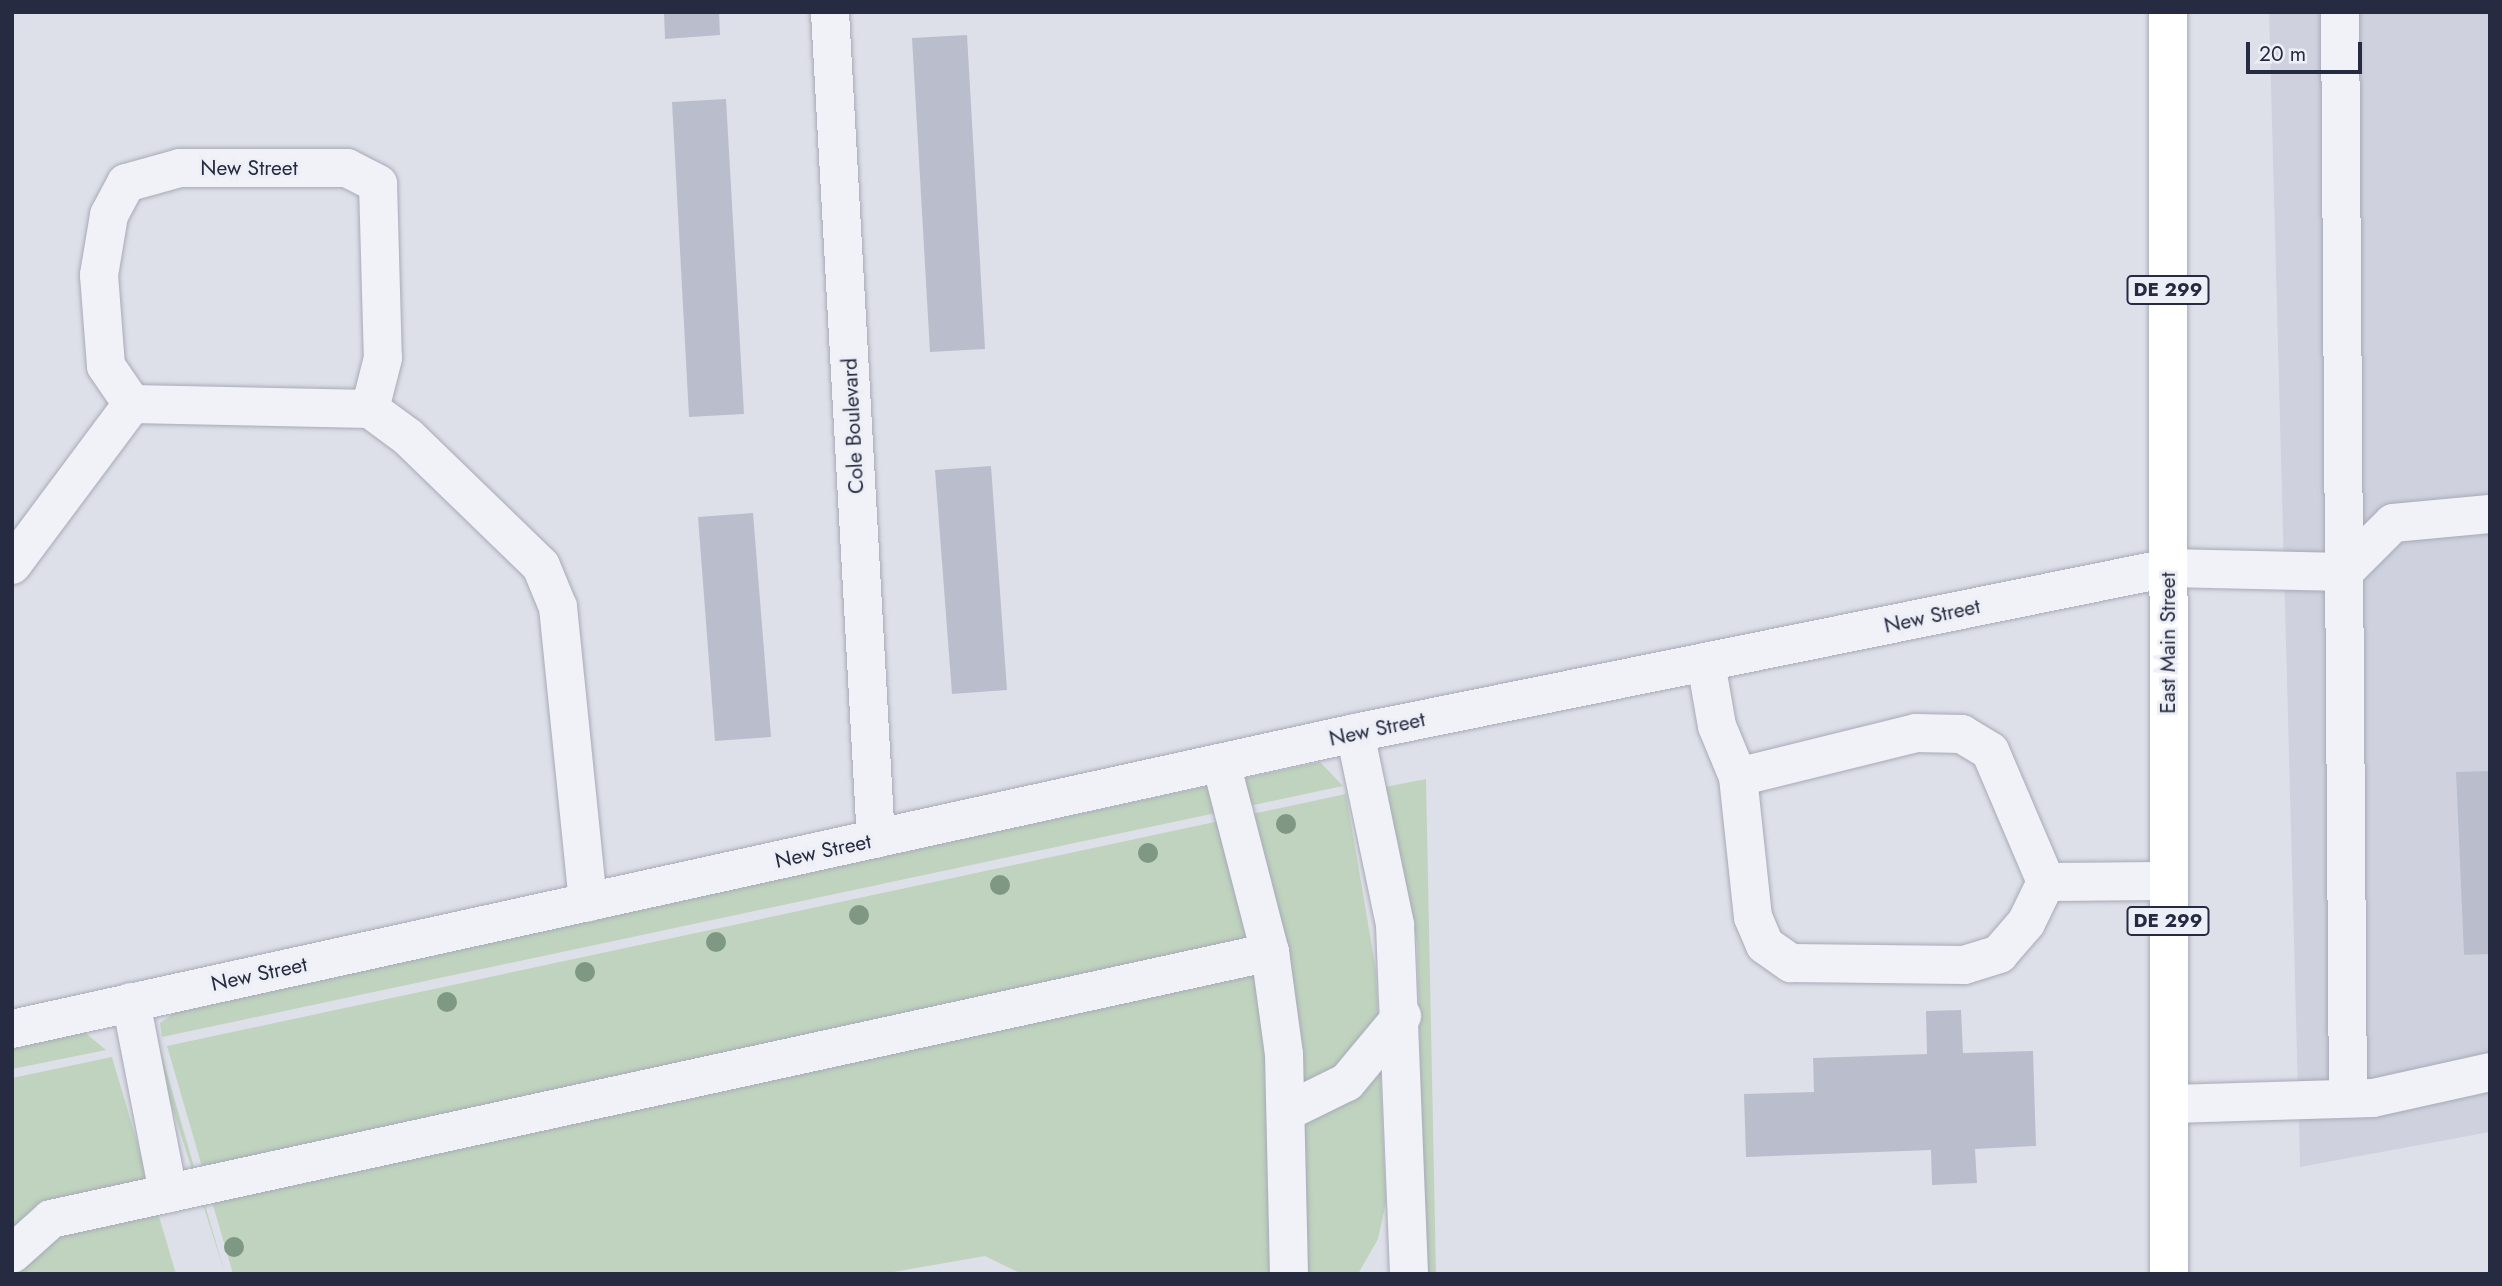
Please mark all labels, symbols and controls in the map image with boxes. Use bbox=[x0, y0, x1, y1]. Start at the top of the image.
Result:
scale bar bbox=[2250, 28, 2366, 72]
text: 20 m bbox=[2259, 39, 2306, 69]
street label: New Street bbox=[200, 155, 298, 181]
road number: DE 299 bbox=[2126, 274, 2210, 306]
street label: Cole Boulevard bbox=[837, 358, 869, 494]
street label: East Main Street bbox=[2155, 572, 2181, 714]
street label: New Street bbox=[1882, 594, 1982, 638]
street label: New Street bbox=[1327, 707, 1427, 751]
street label: New Street bbox=[773, 829, 873, 873]
road number: DE 299 bbox=[2126, 906, 2210, 937]
street label: New Street bbox=[209, 952, 309, 996]

